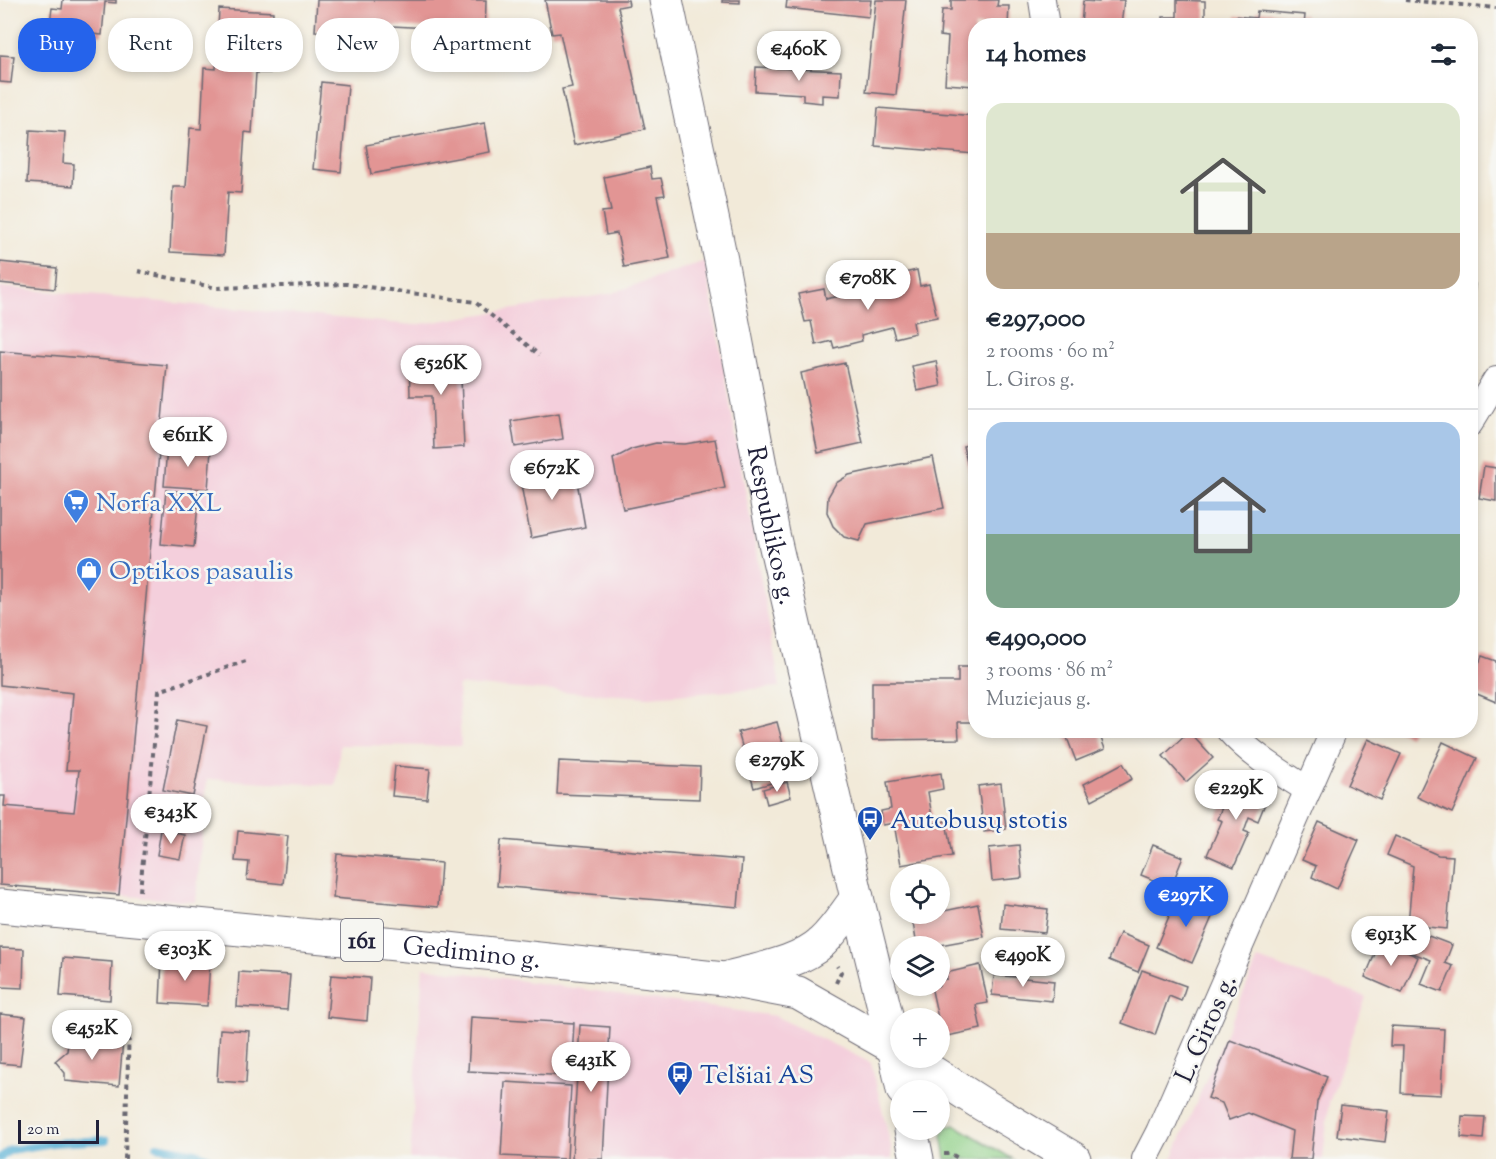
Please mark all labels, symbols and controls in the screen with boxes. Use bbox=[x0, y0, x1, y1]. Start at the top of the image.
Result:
chip: Buy bbox=[18, 18, 96, 72]
chip: Rent bbox=[108, 18, 193, 72]
chip: Filters bbox=[205, 18, 303, 72]
chip: New bbox=[315, 18, 399, 72]
chip: Apartment bbox=[411, 18, 552, 72]
pin: €460K bbox=[757, 31, 841, 82]
text: €460K bbox=[771, 36, 827, 65]
text: 14 homes bbox=[986, 36, 1086, 73]
icon: filters bbox=[1427, 38, 1460, 71]
icon: home bbox=[1169, 142, 1277, 250]
pin: €708K bbox=[826, 260, 910, 311]
text: €708K bbox=[840, 265, 896, 294]
text: €297,000 bbox=[986, 301, 1085, 338]
text: 2 rooms · 60 m² bbox=[986, 338, 1115, 367]
pin: €526K bbox=[399, 345, 483, 396]
text: €526K bbox=[415, 350, 467, 379]
text: L. Giros g. bbox=[986, 367, 1075, 396]
pin: €611K bbox=[146, 417, 230, 468]
text: €611K bbox=[163, 422, 213, 451]
street label: Respublikos g. bbox=[736, 443, 805, 609]
pin: €672K bbox=[510, 450, 594, 501]
text: €672K bbox=[524, 455, 580, 484]
icon: home bbox=[1169, 461, 1277, 569]
place label: Norfa XXL bbox=[96, 486, 222, 523]
supermarket icon: Norfa XXL bbox=[61, 487, 91, 525]
place label: Optikos pasaulis bbox=[109, 554, 294, 591]
shop icon: Optikos pasaulis bbox=[74, 555, 104, 593]
text: €490,000 bbox=[986, 620, 1087, 657]
text: 3 rooms · 86 m² bbox=[986, 657, 1113, 686]
text: Muziejaus g. bbox=[986, 686, 1091, 715]
pin: €279K bbox=[735, 742, 819, 793]
text: €279K bbox=[749, 747, 805, 776]
pin: €229K bbox=[1194, 770, 1278, 821]
text: €229K bbox=[1209, 775, 1264, 804]
pin: €343K bbox=[129, 794, 213, 845]
text: €343K bbox=[145, 799, 198, 828]
place label: Autobusų stotis bbox=[890, 803, 1068, 840]
bus stop icon: Autobusų stotis bbox=[855, 804, 885, 842]
map controls bbox=[890, 864, 950, 1140]
button: locate bbox=[890, 864, 950, 924]
pin: €297K bbox=[1144, 877, 1228, 928]
text: €297K bbox=[1158, 882, 1214, 911]
pin: €913K bbox=[1349, 916, 1433, 967]
road number: 161 bbox=[341, 919, 383, 961]
text: €913K bbox=[1365, 921, 1417, 950]
street label: Gedimino g. bbox=[401, 929, 542, 980]
pin: €303K bbox=[143, 931, 227, 982]
text: €303K bbox=[158, 936, 212, 965]
button: layers bbox=[890, 936, 950, 996]
pin: €490K bbox=[981, 937, 1065, 988]
text: €490K bbox=[995, 942, 1051, 971]
street label: L. Giros g. bbox=[1167, 969, 1248, 1089]
button: + bbox=[890, 1008, 950, 1068]
pin: €452K bbox=[50, 1010, 134, 1061]
text: €452K bbox=[66, 1015, 118, 1044]
pin: €431K bbox=[549, 1042, 633, 1093]
text: €431K bbox=[566, 1047, 616, 1076]
place label: Telšiai AS bbox=[700, 1058, 814, 1095]
bus stop icon: Telšiai AS bbox=[665, 1059, 695, 1097]
button: − bbox=[890, 1080, 950, 1140]
scale bar bbox=[18, 1117, 99, 1144]
text: 20 m bbox=[27, 1119, 60, 1142]

